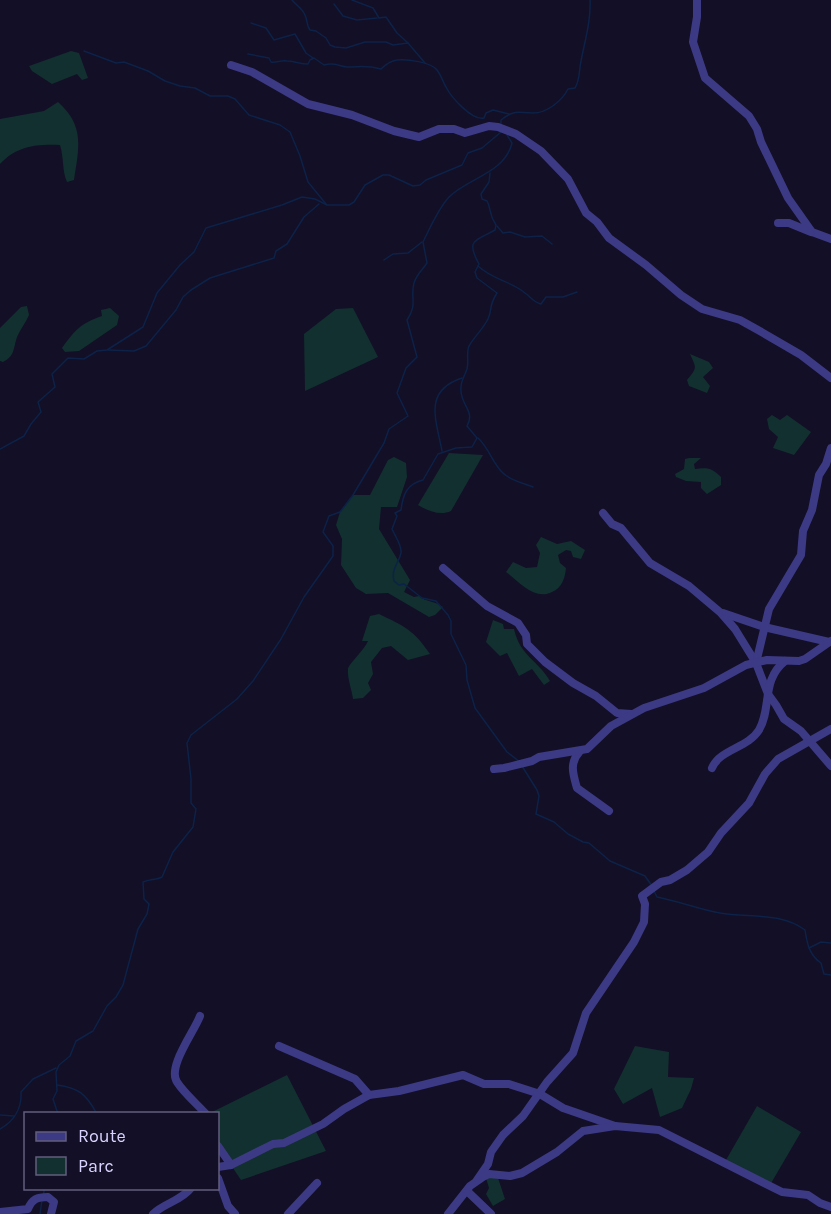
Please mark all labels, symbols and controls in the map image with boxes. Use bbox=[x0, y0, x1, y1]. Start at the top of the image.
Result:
legend bbox=[24, 1112, 219, 1190]
text: Route bbox=[78, 1125, 126, 1147]
text: Parc bbox=[78, 1155, 114, 1177]

